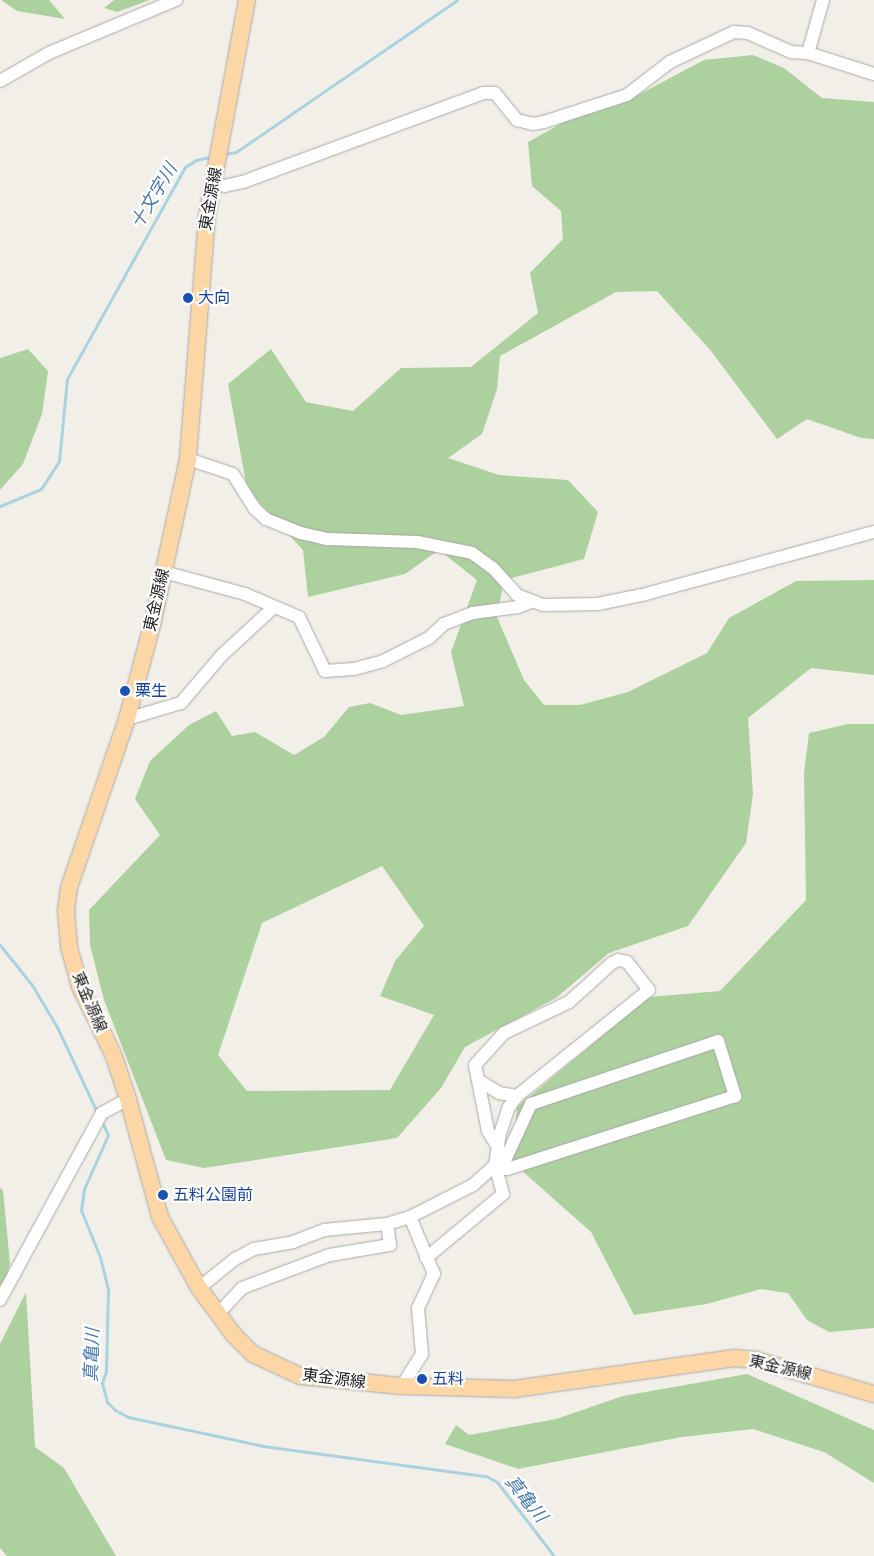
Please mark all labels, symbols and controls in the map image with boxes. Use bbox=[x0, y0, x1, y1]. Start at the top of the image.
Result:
water label: 十文字川 bbox=[126, 160, 182, 232]
street label: 東金源線 bbox=[196, 166, 226, 232]
place label: 大向 bbox=[198, 288, 230, 308]
marker: 大向 bbox=[182, 292, 194, 304]
street label: 東金源線 bbox=[140, 567, 174, 633]
place label: 栗生 bbox=[135, 681, 167, 701]
marker: 栗生 bbox=[119, 685, 131, 697]
street label: 東金源線 bbox=[68, 969, 110, 1035]
place label: 五料公園前 bbox=[173, 1185, 253, 1205]
marker: 五料公園前 bbox=[157, 1189, 169, 1201]
water label: 真亀川 bbox=[80, 1328, 104, 1382]
street label: 東金源線 bbox=[747, 1351, 813, 1385]
street label: 東金源線 bbox=[301, 1366, 367, 1392]
place label: 五料 bbox=[432, 1369, 464, 1389]
marker: 五料 bbox=[416, 1373, 428, 1385]
water label: 真亀川 bbox=[501, 1471, 551, 1527]

